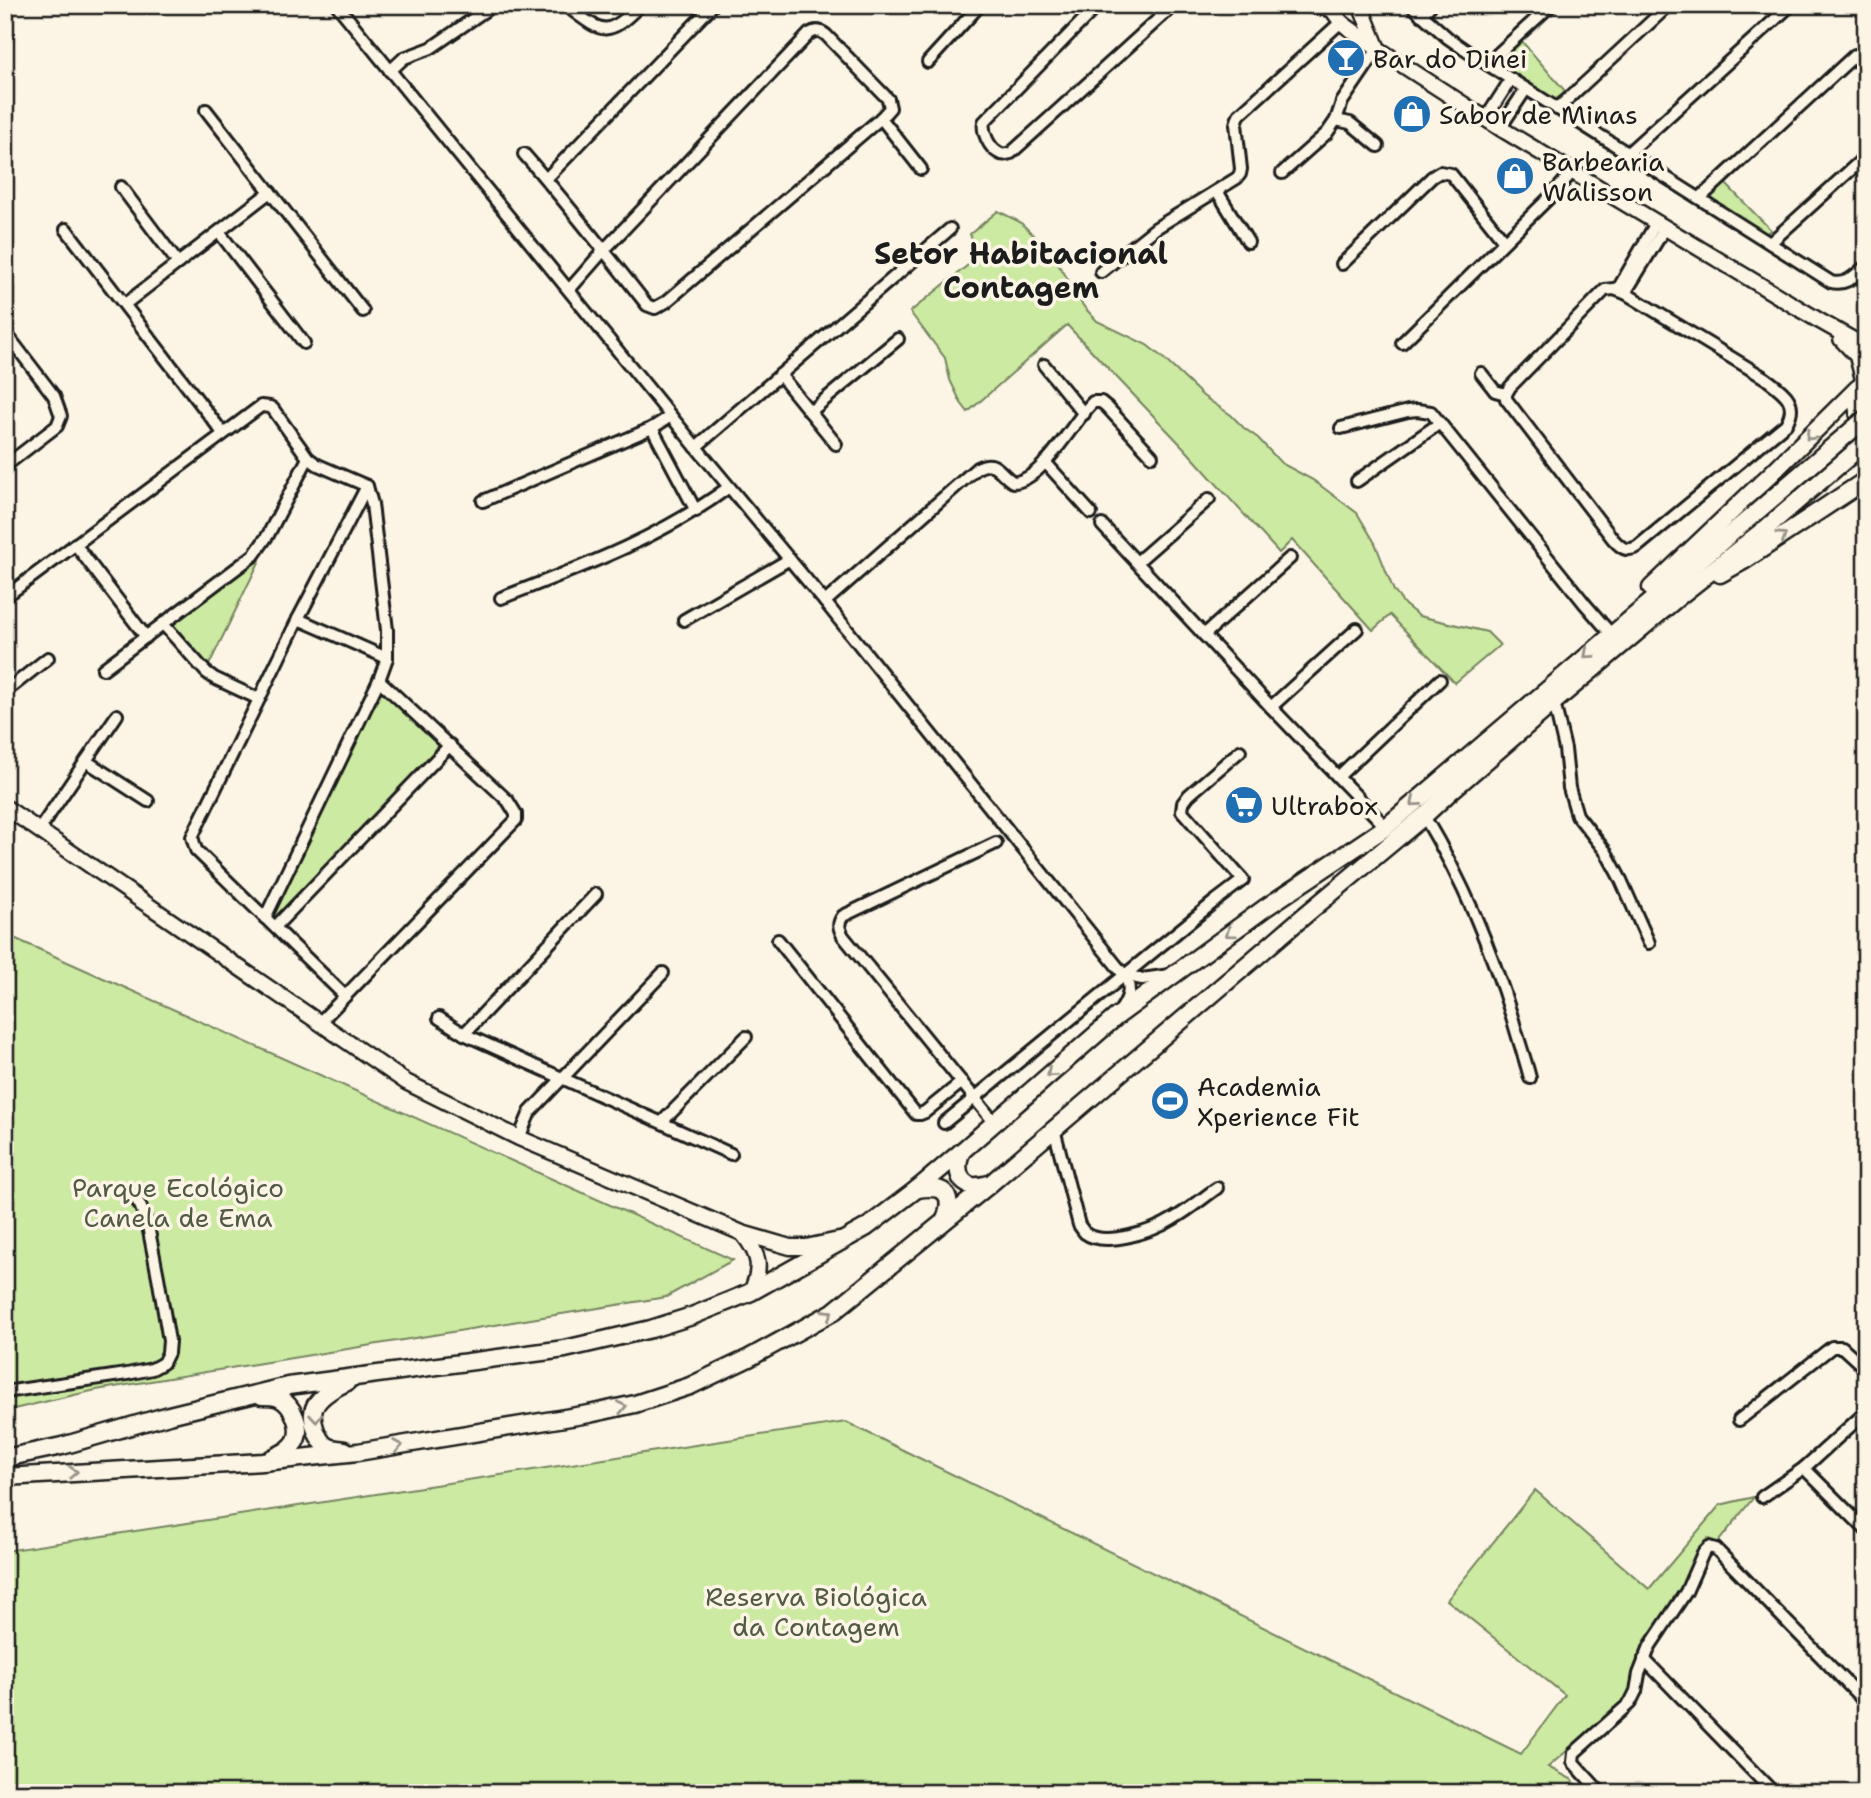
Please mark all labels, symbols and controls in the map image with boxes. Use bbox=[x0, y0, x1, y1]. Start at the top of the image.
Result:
bar icon: Bar do Dinei bbox=[1325, 37, 1367, 79]
place label: Bar do Dinei bbox=[1373, 41, 1528, 76]
shop icon: Sabor de Minas bbox=[1391, 93, 1433, 135]
place label: Sabor de Minas bbox=[1439, 97, 1638, 132]
place label: Barbearia Walisson bbox=[1542, 144, 1664, 209]
shop icon: Barbearia Walisson bbox=[1494, 155, 1536, 197]
district label: Setor Habitacional Contagem bbox=[874, 233, 1168, 308]
one-way arrow bbox=[1805, 428, 1818, 441]
one-way arrow bbox=[1774, 531, 1787, 544]
one-way arrow bbox=[1583, 646, 1596, 658]
supermarket icon: Ultrabox bbox=[1223, 784, 1265, 826]
place label: Ultrabox bbox=[1271, 788, 1378, 823]
one-way arrow bbox=[1410, 794, 1423, 806]
one-way arrow bbox=[1225, 925, 1238, 937]
one-way arrow bbox=[1046, 1065, 1059, 1077]
place label: Academia Xperience Fit bbox=[1197, 1069, 1360, 1134]
sports icon: Academia Xperience Fit bbox=[1149, 1080, 1191, 1122]
park label: Parque Ecológico Canela de Ema bbox=[72, 1170, 284, 1235]
one-way arrow bbox=[820, 1309, 833, 1322]
one-way arrow bbox=[616, 1401, 628, 1416]
one-way arrow bbox=[308, 1413, 323, 1424]
one-way arrow bbox=[392, 1439, 403, 1454]
one-way arrow bbox=[68, 1465, 79, 1480]
park label: Reserva Biológica da Contagem bbox=[705, 1579, 927, 1644]

